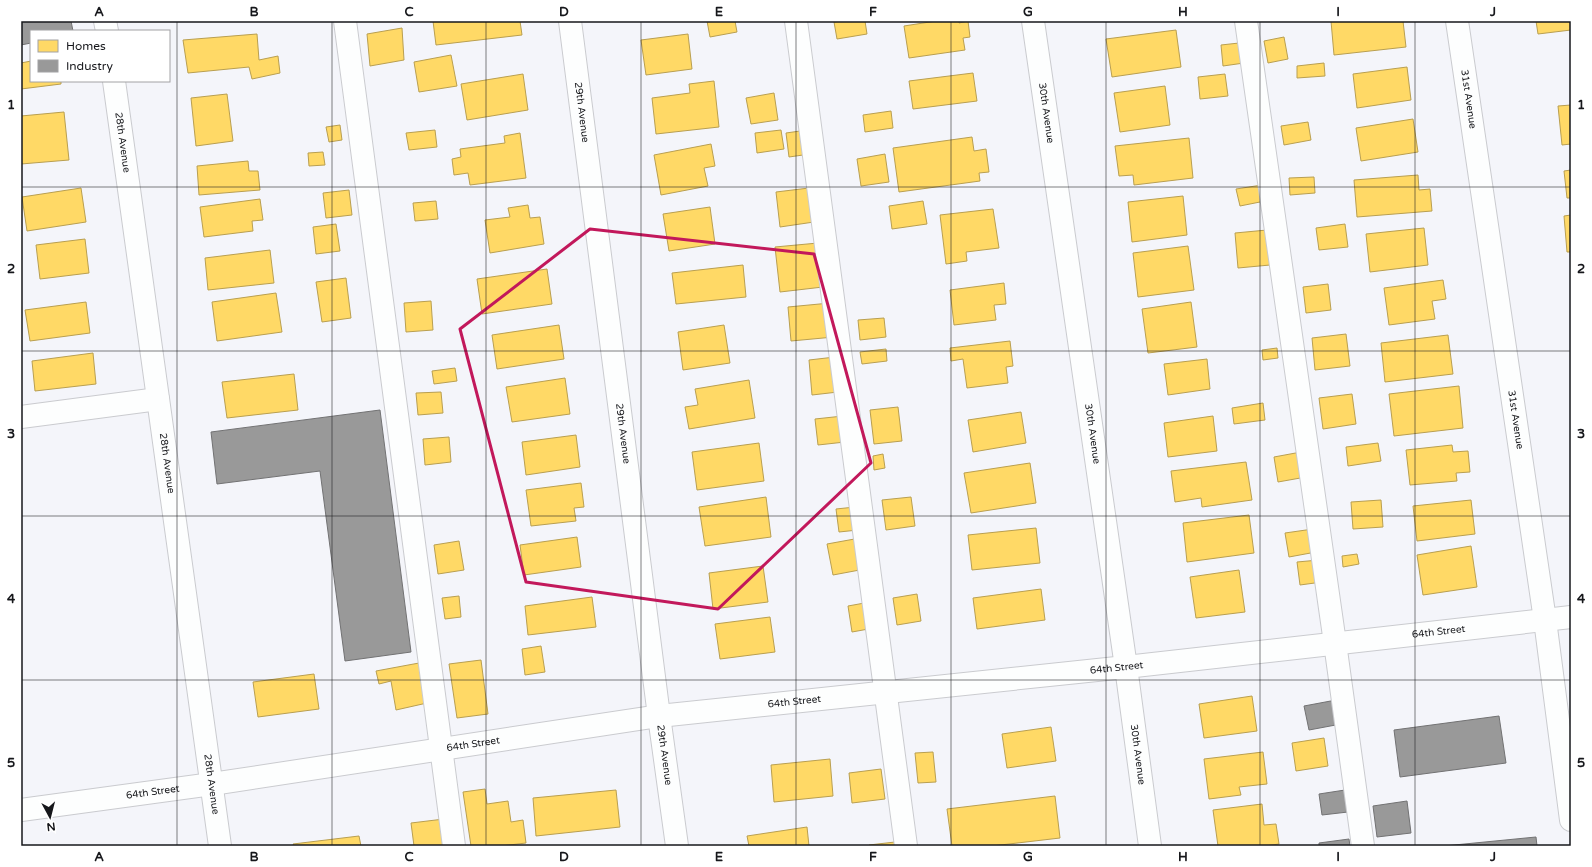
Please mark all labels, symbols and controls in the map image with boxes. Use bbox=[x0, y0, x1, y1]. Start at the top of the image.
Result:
text: A bbox=[94, 4, 104, 20]
text: B bbox=[249, 4, 259, 20]
text: C bbox=[404, 4, 414, 20]
text: D bbox=[559, 4, 569, 20]
text: E bbox=[715, 4, 723, 20]
text: F bbox=[869, 4, 877, 20]
text: G bbox=[1023, 4, 1033, 20]
text: H bbox=[1178, 4, 1188, 20]
text: I bbox=[1336, 4, 1340, 20]
text: J bbox=[1489, 4, 1496, 20]
legend bbox=[30, 30, 170, 82]
text: Homes bbox=[66, 39, 106, 53]
text: Industry bbox=[66, 59, 113, 73]
street label: 31st Avenue bbox=[1458, 69, 1479, 130]
street label: 29th Avenue bbox=[572, 81, 592, 144]
street label: 30th Avenue bbox=[1036, 82, 1057, 144]
text: 1 bbox=[7, 97, 15, 113]
text: 1 bbox=[1577, 97, 1585, 113]
street label: 28th Avenue bbox=[112, 111, 133, 174]
text: 2 bbox=[7, 261, 15, 277]
text: 2 bbox=[1577, 261, 1585, 277]
street label: 31st Avenue bbox=[1505, 389, 1526, 450]
street label: 29th Avenue bbox=[613, 403, 633, 465]
street label: 30th Avenue bbox=[1082, 403, 1103, 465]
text: 3 bbox=[7, 426, 15, 442]
text: 3 bbox=[1577, 426, 1585, 442]
street label: 28th Avenue bbox=[157, 432, 177, 495]
text: 4 bbox=[7, 591, 16, 607]
text: 4 bbox=[1577, 591, 1586, 607]
street label: 64th Street bbox=[1411, 623, 1466, 641]
street label: 64th Street bbox=[1089, 659, 1144, 677]
street label: 64th Street bbox=[767, 693, 822, 711]
street label: 29th Avenue bbox=[654, 724, 675, 786]
street label: 30th Avenue bbox=[1128, 724, 1148, 786]
street label: 64th Street bbox=[446, 734, 501, 754]
street label: 28th Avenue bbox=[201, 753, 222, 816]
text: 5 bbox=[7, 755, 15, 771]
text: 5 bbox=[1577, 755, 1585, 771]
street label: 64th Street bbox=[125, 782, 180, 802]
north arrow bbox=[30, 797, 70, 837]
text: N bbox=[46, 819, 56, 833]
text: A bbox=[94, 849, 104, 865]
text: B bbox=[249, 849, 259, 865]
text: C bbox=[404, 849, 414, 865]
text: D bbox=[559, 849, 569, 865]
text: E bbox=[715, 849, 723, 865]
text: F bbox=[869, 849, 877, 865]
text: G bbox=[1023, 849, 1033, 865]
text: H bbox=[1178, 849, 1188, 865]
text: I bbox=[1336, 849, 1340, 865]
text: J bbox=[1489, 849, 1496, 865]

